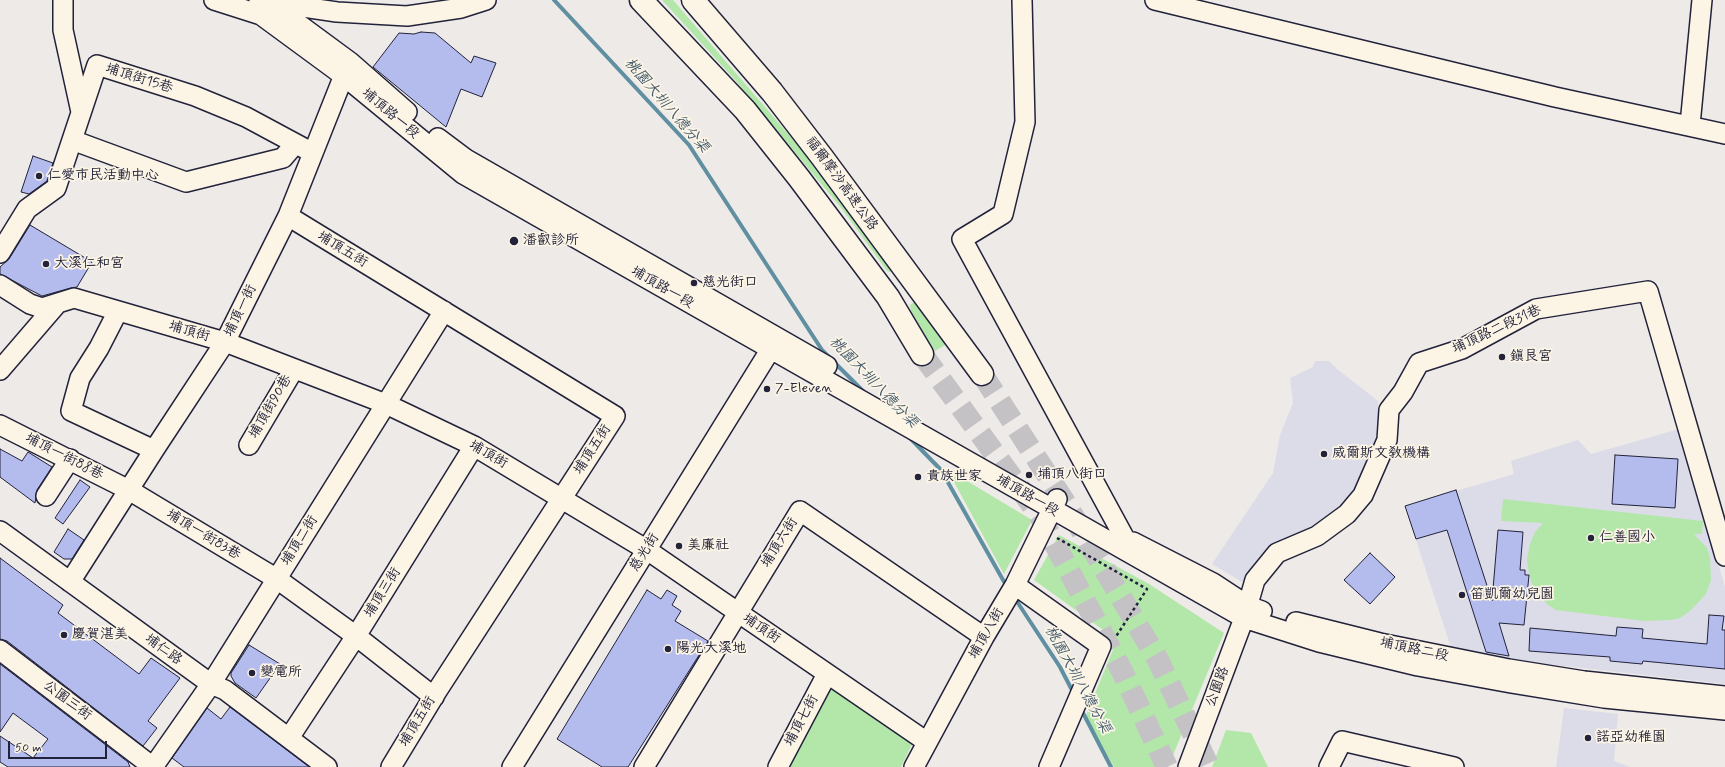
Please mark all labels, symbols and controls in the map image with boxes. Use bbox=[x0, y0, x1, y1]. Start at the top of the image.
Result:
water label: 桃園大圳八德分渠 bbox=[620, 55, 712, 157]
street label: 埔頂街15巷 bbox=[103, 61, 175, 97]
street label: 埔頂路一段 bbox=[358, 85, 422, 143]
street label: 福爾摩沙高速公路 bbox=[801, 134, 881, 234]
place label: 仁愛市民活動中心 bbox=[47, 168, 159, 184]
marker: 仁愛市民活動中心 bbox=[34, 171, 44, 181]
street label: 埔頂五街 bbox=[314, 228, 370, 272]
place label: 潘叡診所 bbox=[523, 233, 579, 249]
marker: 潘叡診所 bbox=[508, 235, 520, 247]
place label: 大溪仁和宮 bbox=[54, 256, 124, 272]
marker: 大溪仁和宮 bbox=[41, 259, 51, 269]
street label: 埔頂路一段 bbox=[627, 263, 697, 313]
place label: 慈光街口 bbox=[702, 275, 758, 291]
marker: 慈光街口 bbox=[689, 278, 699, 288]
street label: 埔頂一街 bbox=[221, 282, 261, 340]
street label: 埔頂路二段31巷 bbox=[1450, 302, 1544, 358]
street label: 埔頂街 bbox=[166, 318, 212, 346]
water label: 桃園大圳八德分渠 bbox=[825, 334, 921, 432]
place label: 鎮艮宮 bbox=[1510, 349, 1552, 365]
marker: 鎮艮宮 bbox=[1497, 352, 1507, 362]
street label: 埔頂街90巷 bbox=[246, 372, 296, 442]
place label: 7-Eleven bbox=[775, 381, 833, 397]
marker: 7-Eleven bbox=[762, 384, 772, 394]
street label: 埔頂五街 bbox=[571, 422, 615, 478]
street label: 埔頂一街88巷 bbox=[22, 430, 106, 484]
street label: 埔頂街 bbox=[466, 437, 510, 473]
place label: 威爾斯文教機構 bbox=[1332, 446, 1430, 462]
marker: 威爾斯文教機構 bbox=[1319, 449, 1329, 459]
place label: 埔頂八街口 bbox=[1037, 467, 1107, 483]
place label: 貴族世家 bbox=[926, 469, 982, 485]
marker: 埔頂八街口 bbox=[1024, 470, 1034, 480]
street label: 埔頂路一段 bbox=[992, 471, 1062, 521]
marker: 貴族世家 bbox=[913, 472, 923, 482]
street label: 埔頂一街83巷 bbox=[163, 506, 243, 564]
street label: 埔頂二街 bbox=[278, 513, 322, 569]
street label: 埔頂六街 bbox=[758, 515, 802, 571]
place label: 仁善國小 bbox=[1599, 530, 1655, 546]
street label: 慈光街 bbox=[627, 531, 663, 575]
marker: 仁善國小 bbox=[1586, 533, 1596, 543]
place label: 美廉社 bbox=[687, 538, 729, 554]
marker: 美廉社 bbox=[674, 541, 684, 551]
street label: 埔頂三街 bbox=[361, 565, 405, 621]
place label: 笛凱爾幼兒園 bbox=[1470, 587, 1554, 603]
marker: 笛凱爾幼兒園 bbox=[1457, 590, 1467, 600]
street label: 埔頂八街 bbox=[966, 606, 1008, 662]
street label: 埔頂街 bbox=[739, 610, 783, 648]
water label: 桃園大圳八德分渠 bbox=[1040, 623, 1114, 737]
place label: 慶賀湛美 bbox=[72, 627, 128, 643]
marker: 慶賀湛美 bbox=[59, 630, 69, 640]
street label: 埔仁路 bbox=[141, 631, 185, 669]
street label: 埔頂路二段 bbox=[1378, 635, 1450, 665]
place label: 陽光大溪地 bbox=[676, 641, 746, 657]
marker: 陽光大溪地 bbox=[663, 644, 673, 654]
street label: 公園路 bbox=[1203, 664, 1233, 710]
place label: 變電所 bbox=[260, 665, 302, 681]
marker: 變電所 bbox=[247, 668, 257, 678]
street label: 公園三街 bbox=[40, 677, 94, 725]
street label: 埔頂七街 bbox=[781, 692, 823, 750]
street label: 埔頂五街 bbox=[396, 694, 440, 750]
place label: 諾亞幼稚園 bbox=[1596, 730, 1666, 746]
scale bar bbox=[10, 733, 109, 759]
marker: 諾亞幼稚園 bbox=[1583, 733, 1593, 743]
text: 50 m bbox=[15, 740, 42, 756]

